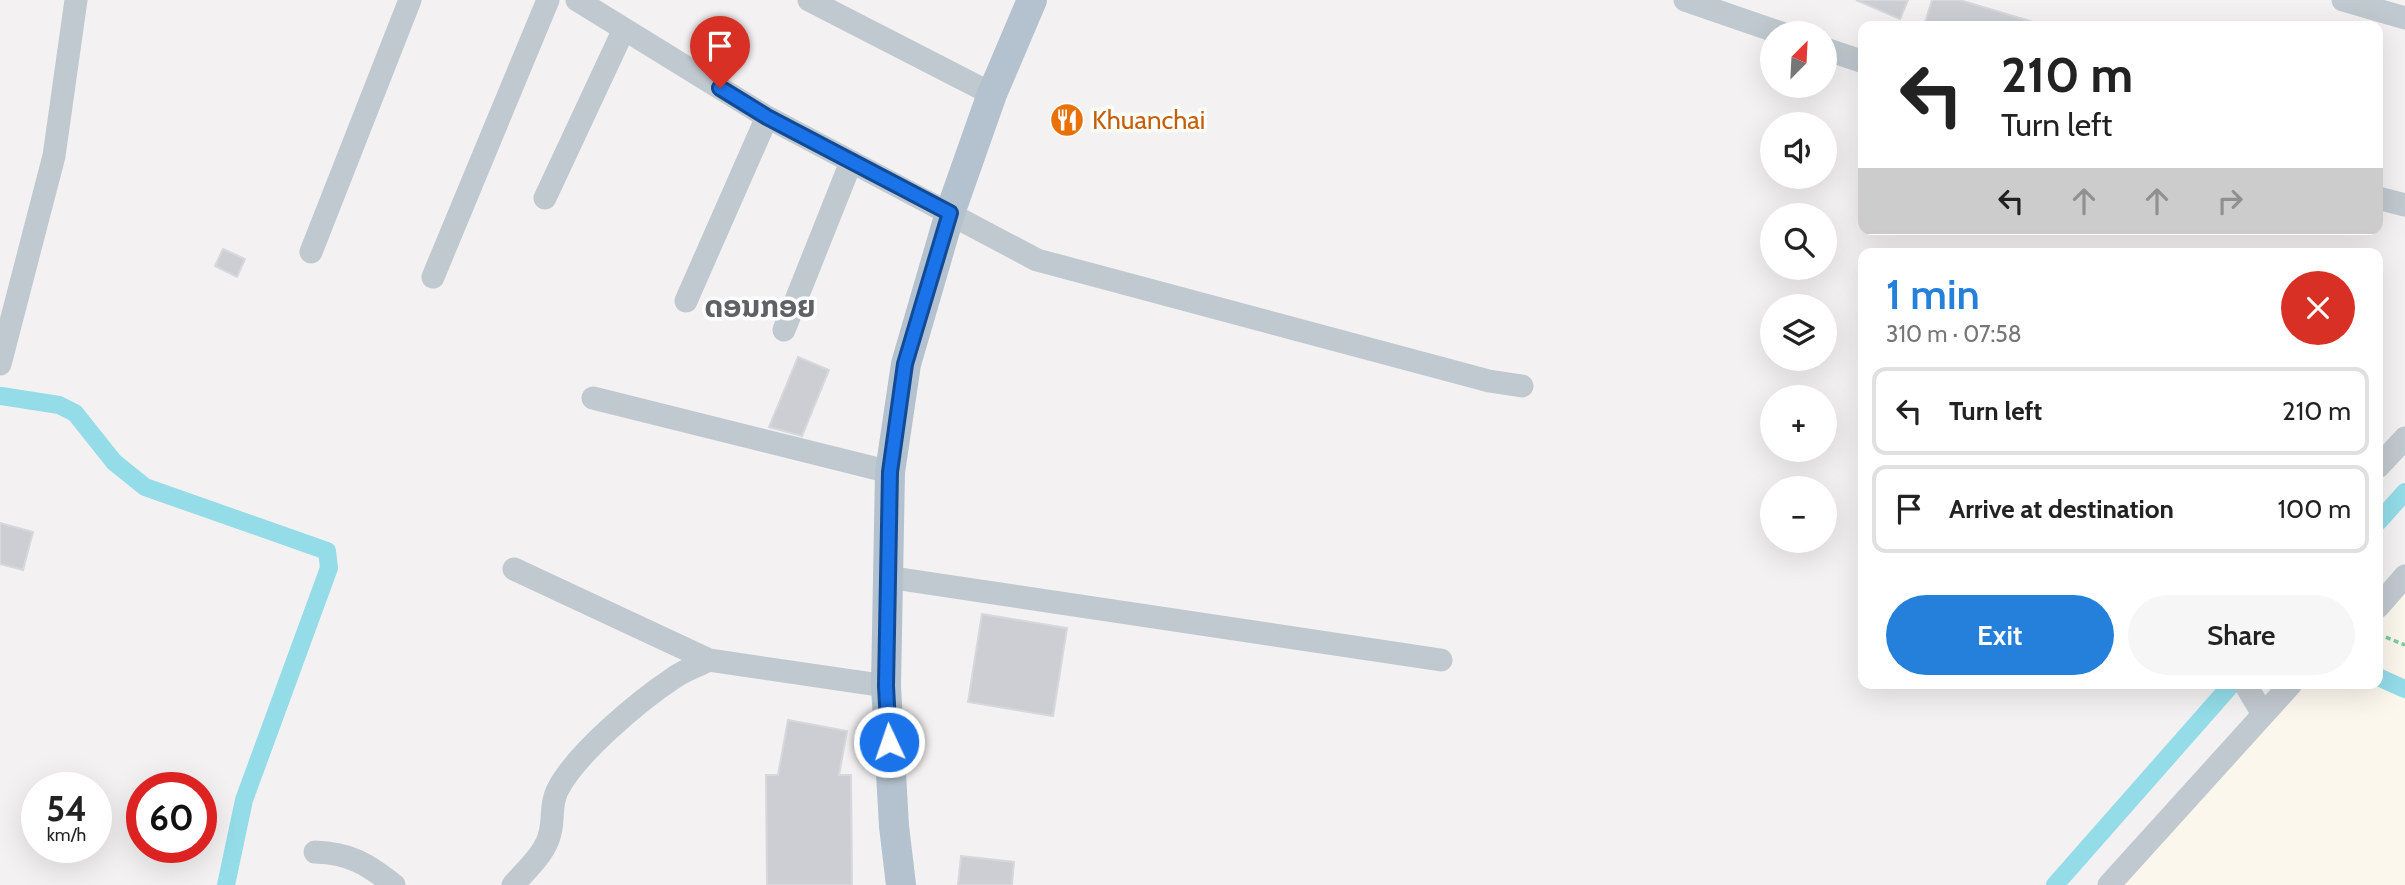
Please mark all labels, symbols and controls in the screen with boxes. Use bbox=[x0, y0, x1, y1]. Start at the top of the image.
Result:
pin bbox=[690, 16, 750, 88]
north arrow bbox=[1760, 21, 1838, 98]
map controls bbox=[1760, 21, 1837, 553]
icon: arrive bbox=[701, 27, 739, 65]
text: 210 m bbox=[2001, 45, 2133, 104]
icon: left bbox=[1886, 49, 1977, 140]
restaurant icon: Khuanchai bbox=[1048, 101, 1086, 139]
place label: Khuanchai bbox=[1092, 104, 1205, 136]
text: Turn left bbox=[2001, 105, 2112, 144]
button: sound bbox=[1760, 112, 1837, 189]
icon: left bbox=[1992, 182, 2030, 220]
icon: ahead bbox=[2065, 182, 2103, 220]
icon: ahead bbox=[2138, 182, 2176, 220]
icon: right bbox=[2211, 182, 2249, 220]
button: search bbox=[1760, 203, 1837, 280]
text: 1 min bbox=[1886, 268, 1980, 320]
button: close bbox=[2281, 271, 2355, 345]
district label: ດອນກອຍ bbox=[704, 288, 816, 325]
button: layers bbox=[1760, 294, 1837, 371]
text: 310 m · 07:58 bbox=[1886, 320, 2022, 348]
button: + bbox=[1760, 385, 1837, 462]
icon: left bbox=[1890, 392, 1928, 430]
text: Turn left bbox=[1949, 395, 2042, 427]
text: 210 m bbox=[2282, 395, 2351, 427]
button: − bbox=[1760, 476, 1837, 553]
icon: arrive bbox=[1890, 490, 1928, 528]
text: Arrive at destination bbox=[1949, 493, 2174, 525]
text: 100 m bbox=[2278, 493, 2351, 525]
button: Exit bbox=[1886, 595, 2114, 675]
button: Share bbox=[2128, 595, 2355, 675]
position arrow bbox=[852, 705, 926, 779]
speed limit sign: 60 bbox=[126, 772, 217, 863]
text: 54 bbox=[46, 787, 87, 830]
text: km/h bbox=[47, 824, 86, 846]

